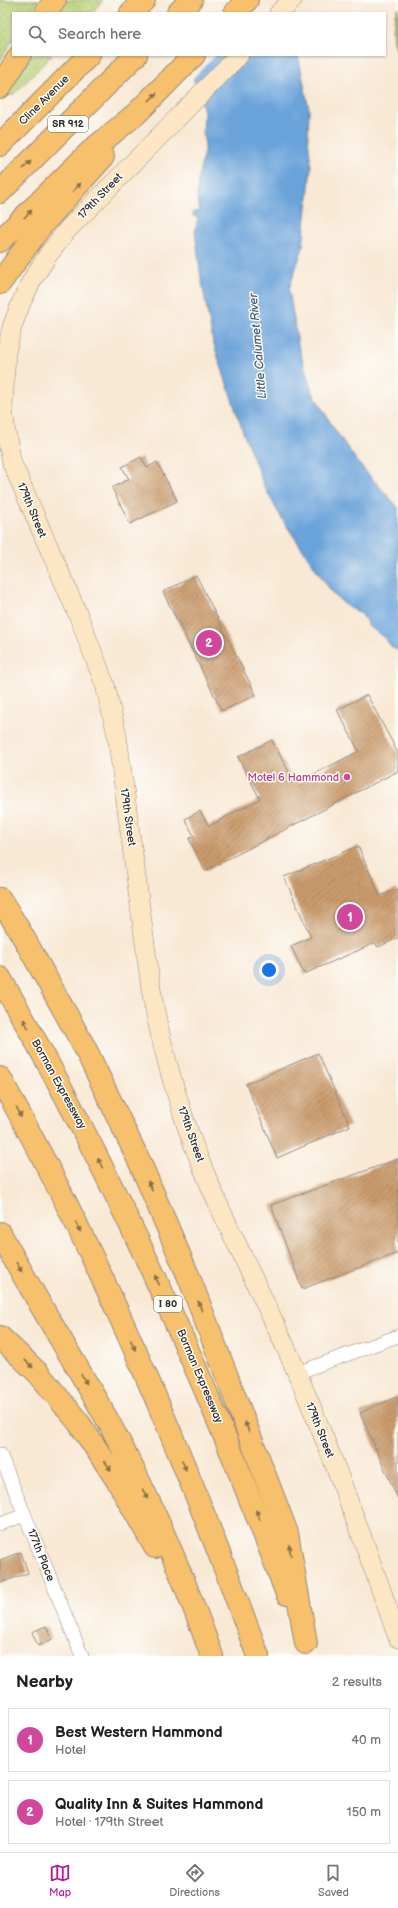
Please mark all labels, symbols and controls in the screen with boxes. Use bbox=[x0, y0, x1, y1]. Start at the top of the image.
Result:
search box bbox=[12, 12, 386, 56]
icon: search bbox=[26, 23, 48, 45]
text: Search here bbox=[58, 25, 141, 44]
street label: Cline Avenue bbox=[16, 72, 72, 128]
one-way arrow bbox=[148, 92, 158, 102]
road number: SR 912 bbox=[48, 116, 88, 132]
one-way arrow bbox=[23, 160, 32, 170]
street label: 179th Street bbox=[75, 170, 125, 222]
one-way arrow bbox=[72, 182, 81, 193]
one-way arrow bbox=[23, 209, 33, 219]
water label: Little Calumet River bbox=[246, 291, 270, 399]
street label: 179th Street bbox=[15, 481, 50, 540]
pin: 2 bbox=[196, 628, 222, 658]
place label: Motel 6 Hammond bbox=[247, 771, 339, 784]
marker: Motel 6 Hammond bbox=[342, 772, 352, 782]
street label: 179th Street bbox=[117, 787, 139, 847]
pin: 1 bbox=[337, 902, 363, 932]
your location bbox=[259, 960, 279, 980]
one-way arrow bbox=[23, 1018, 29, 1030]
street label: Borman Expressway bbox=[29, 1037, 89, 1131]
street label: 179th Street bbox=[175, 1104, 207, 1164]
one-way arrow bbox=[15, 1106, 22, 1118]
one-way arrow bbox=[97, 1157, 103, 1169]
one-way arrow bbox=[147, 1180, 153, 1192]
one-way arrow bbox=[75, 1222, 81, 1233]
one-way arrow bbox=[16, 1261, 23, 1273]
one-way arrow bbox=[154, 1274, 160, 1285]
road number: I 80 bbox=[154, 1296, 182, 1312]
one-way arrow bbox=[197, 1299, 203, 1311]
street label: Borman Expressway bbox=[174, 1327, 226, 1425]
one-way arrow bbox=[130, 1340, 136, 1351]
one-way arrow bbox=[23, 1359, 34, 1368]
one-way arrow bbox=[80, 1374, 87, 1385]
street label: 179th Street bbox=[303, 1400, 337, 1460]
one-way arrow bbox=[244, 1421, 250, 1433]
one-way arrow bbox=[182, 1459, 188, 1471]
one-way arrow bbox=[104, 1461, 112, 1471]
one-way arrow bbox=[142, 1488, 148, 1500]
one-way arrow bbox=[254, 1509, 260, 1521]
street label: 177th Place bbox=[25, 1527, 58, 1584]
one-way arrow bbox=[286, 1544, 292, 1556]
text: Nearby bbox=[16, 1672, 73, 1692]
text: 2 results bbox=[332, 1674, 382, 1690]
text: Best Western Hammond bbox=[55, 1723, 223, 1742]
text: 1 bbox=[27, 1732, 33, 1748]
text: 40 m bbox=[351, 1732, 381, 1748]
text: Hotel bbox=[55, 1742, 86, 1758]
text: Quality Inn & Suites Hammond bbox=[55, 1795, 263, 1814]
text: 2 bbox=[26, 1804, 34, 1820]
text: 150 m bbox=[347, 1804, 381, 1820]
text: Hotel · 179th Street bbox=[55, 1814, 163, 1830]
tab: Map bbox=[49, 1862, 71, 1899]
tab: Directions bbox=[169, 1862, 220, 1899]
tab: Saved bbox=[318, 1862, 349, 1899]

